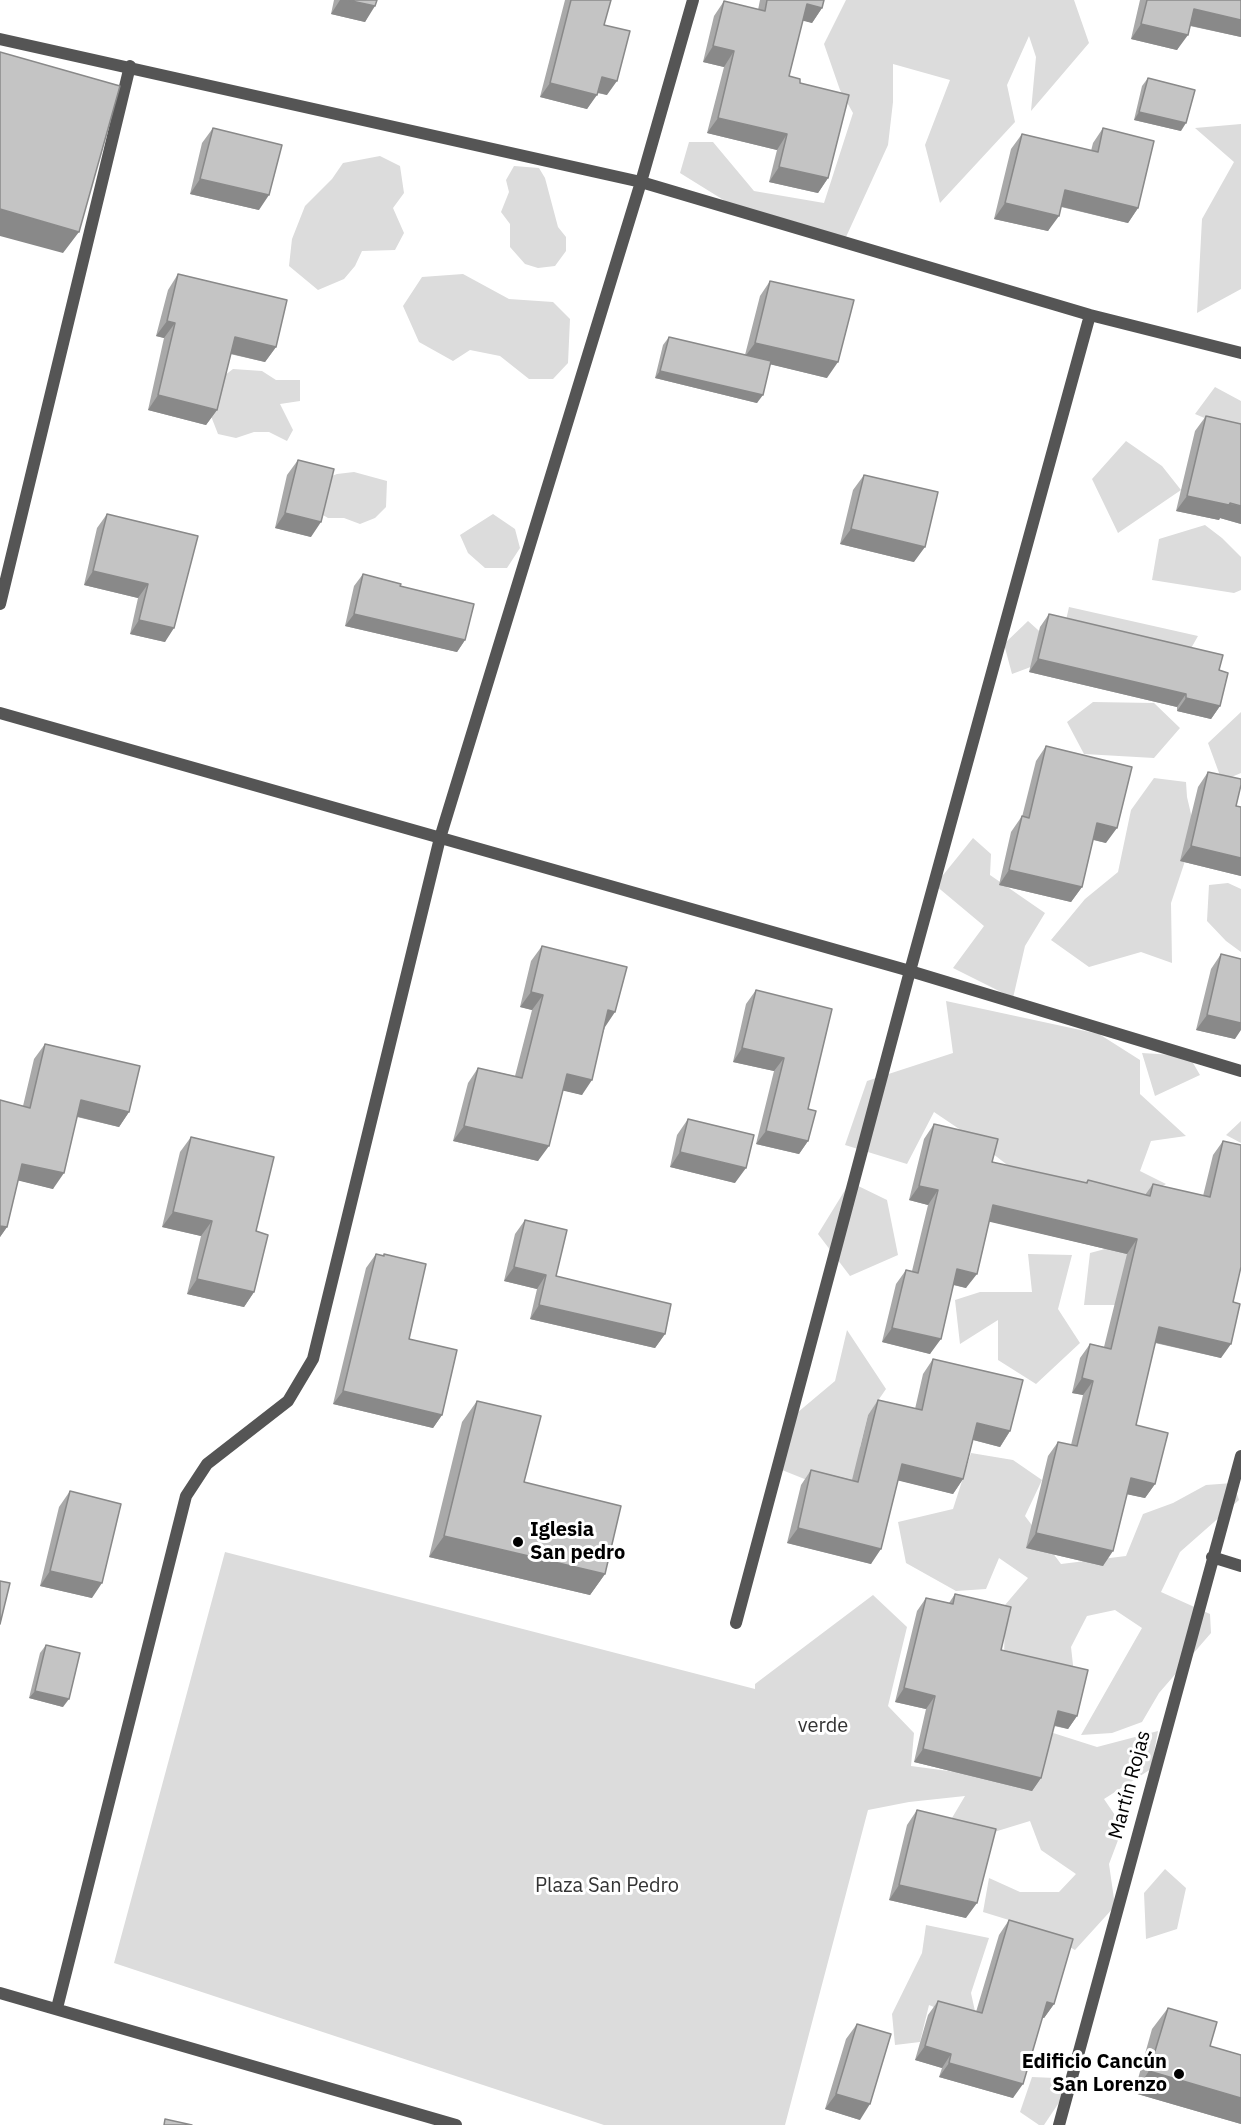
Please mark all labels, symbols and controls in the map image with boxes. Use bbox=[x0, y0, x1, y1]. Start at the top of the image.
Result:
place label: Iglesia San pedro bbox=[530, 1518, 625, 1565]
marker: Iglesia San pedro bbox=[511, 1535, 525, 1549]
park label: verde bbox=[798, 1714, 848, 1738]
street label: Martín Rojas bbox=[1104, 1728, 1156, 1842]
park label: Plaza San Pedro bbox=[535, 1874, 679, 1898]
place label: Edificio Cancún San Lorenzo bbox=[1022, 2050, 1167, 2097]
marker: Edificio Cancún San Lorenzo bbox=[1172, 2067, 1186, 2081]

